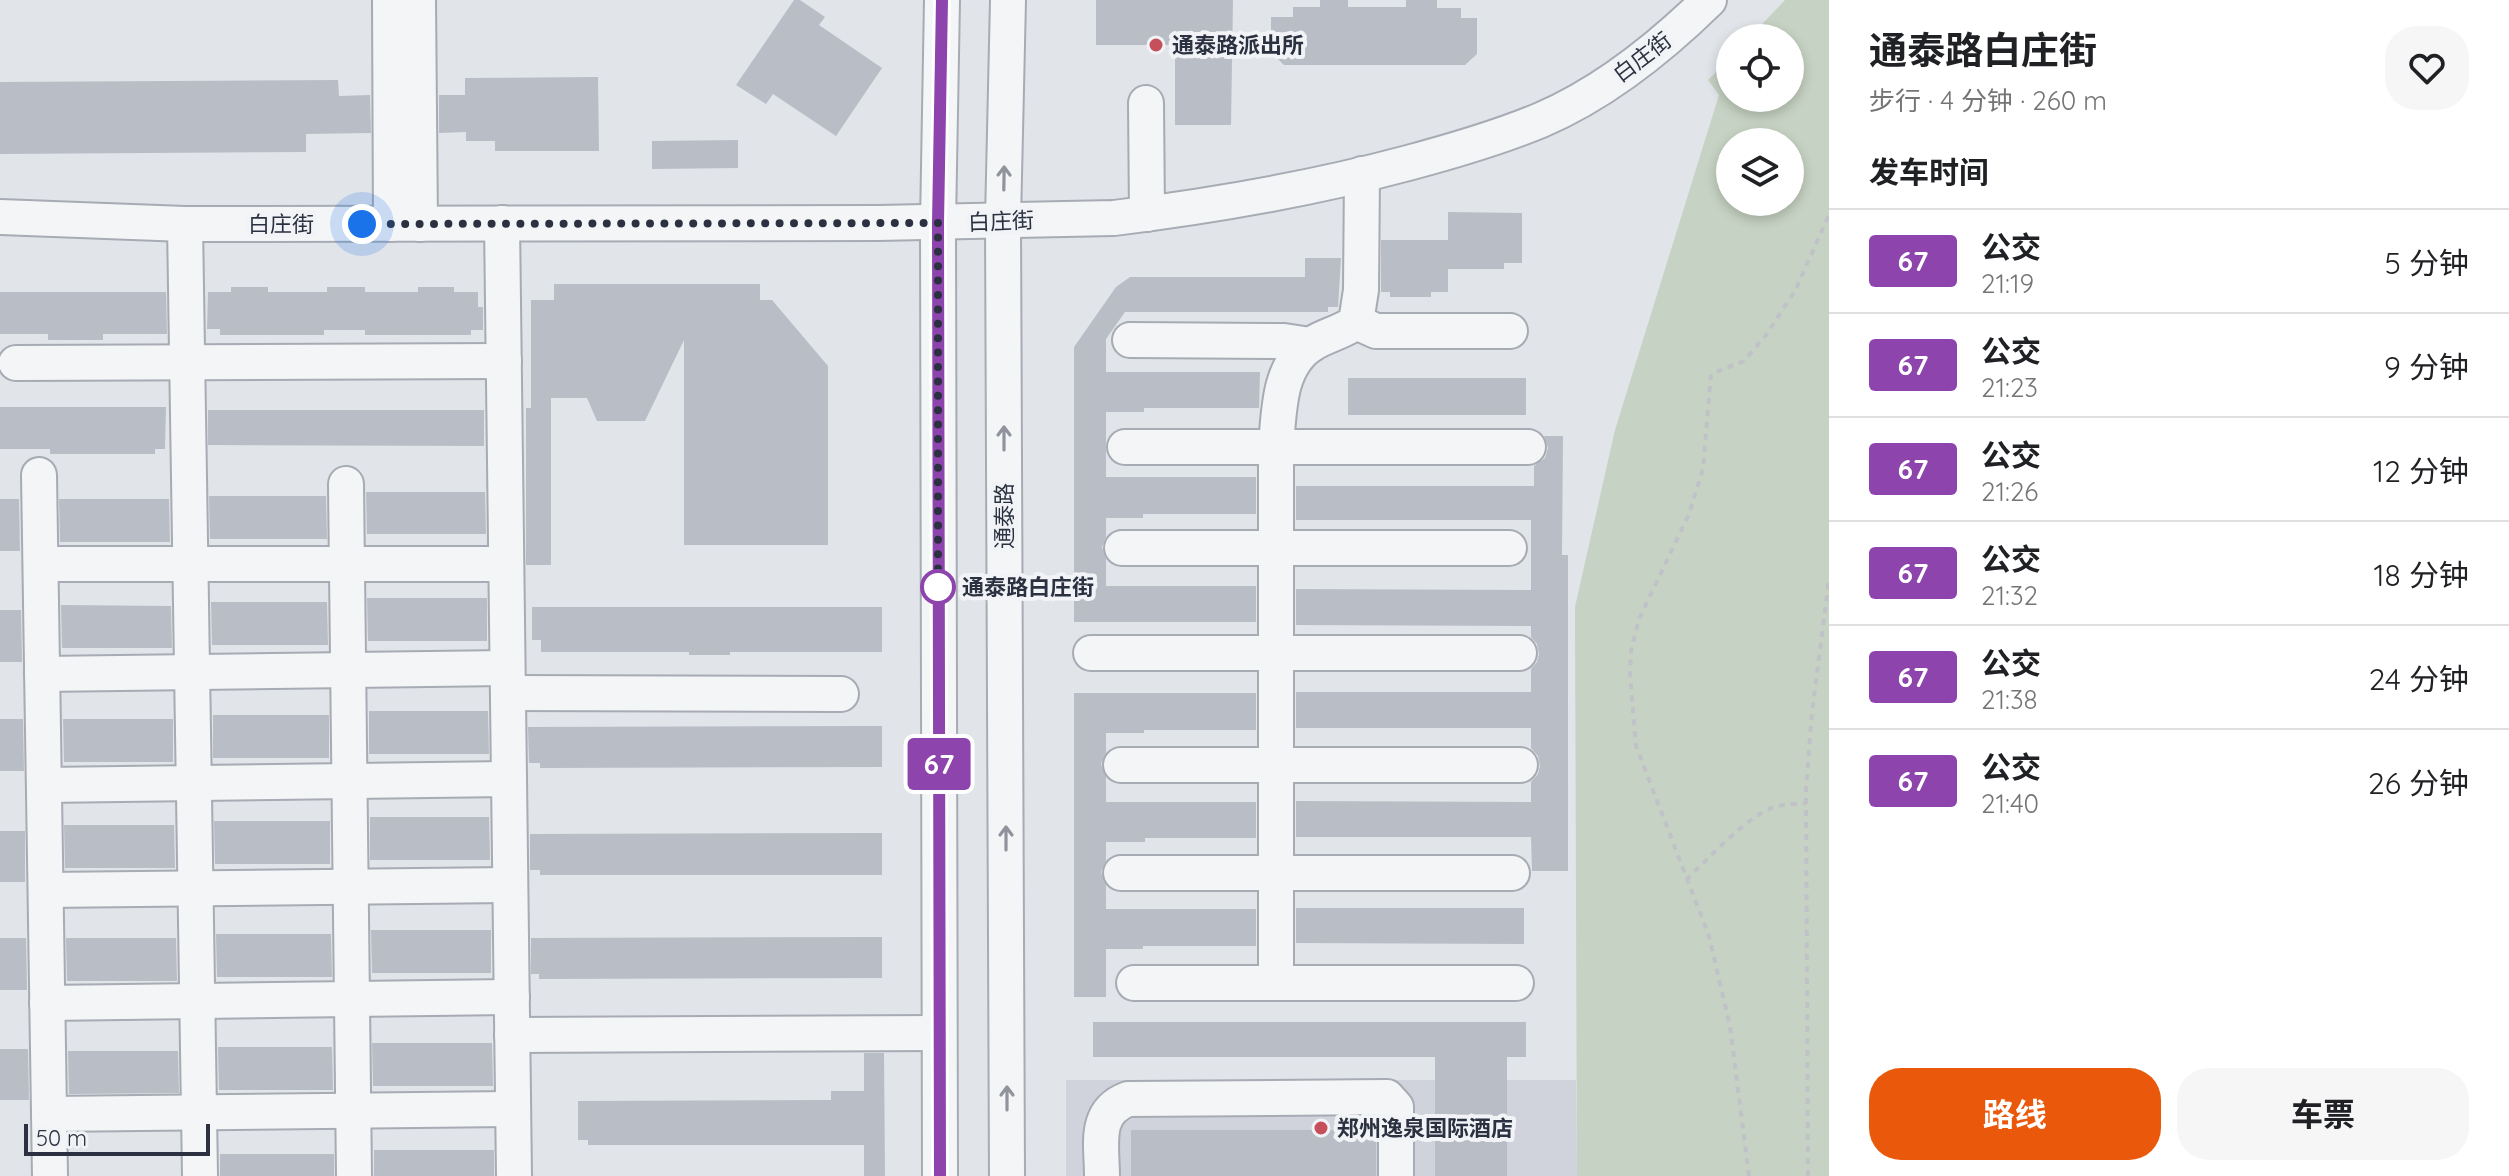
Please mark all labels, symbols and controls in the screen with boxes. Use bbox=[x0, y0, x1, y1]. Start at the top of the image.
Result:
map controls bbox=[1716, 24, 1804, 216]
button: locate bbox=[1716, 24, 1804, 112]
street label: 白庄街 bbox=[1607, 26, 1677, 88]
text: 通泰路白庄街 bbox=[1869, 26, 2097, 74]
button: heart bbox=[2385, 26, 2469, 110]
place label: 通泰路派出所 bbox=[1172, 31, 1304, 59]
marker: 通泰路派出所 bbox=[1147, 36, 1165, 54]
text: 步行 · 4 分钟 · 260 m bbox=[1869, 84, 2107, 117]
button: layers bbox=[1716, 128, 1804, 216]
text: 发车时间 bbox=[1869, 153, 1989, 191]
one-way arrow bbox=[997, 165, 1012, 192]
your location bbox=[342, 204, 382, 244]
street label: 白庄街 bbox=[968, 206, 1034, 236]
street label: 白庄街 bbox=[248, 210, 314, 238]
text: 公交 bbox=[1981, 228, 2041, 266]
text: 67 bbox=[1898, 243, 1928, 278]
text: 5 分钟 bbox=[2384, 244, 2469, 282]
text: 21:19 bbox=[1981, 267, 2034, 300]
text: 公交 bbox=[1981, 332, 2041, 370]
text: 67 bbox=[1898, 347, 1928, 382]
text: 9 分钟 bbox=[2384, 348, 2469, 386]
text: 21:23 bbox=[1981, 371, 2038, 404]
one-way arrow bbox=[996, 425, 1012, 452]
text: 公交 bbox=[1981, 436, 2041, 474]
text: 67 bbox=[1898, 451, 1928, 486]
text: 12 分钟 bbox=[2373, 452, 2469, 490]
text: 21:26 bbox=[1981, 475, 2038, 508]
street label: 通泰路 bbox=[990, 483, 1018, 549]
text: 公交 bbox=[1981, 540, 2041, 578]
text: 67 bbox=[1898, 555, 1928, 590]
text: 18 分钟 bbox=[2374, 556, 2469, 594]
marker: 通泰路白庄街 bbox=[921, 570, 955, 604]
place label: 通泰路白庄街 bbox=[962, 573, 1094, 601]
text: 21:32 bbox=[1981, 579, 2038, 612]
text: 公交 bbox=[1981, 644, 2041, 682]
text: 67 bbox=[1898, 659, 1928, 694]
text: 24 分钟 bbox=[2369, 660, 2469, 698]
text: 21:38 bbox=[1981, 683, 2038, 716]
line badge: 67 bbox=[903, 738, 975, 790]
text: 67 bbox=[924, 746, 954, 781]
text: 公交 bbox=[1981, 748, 2041, 786]
text: 67 bbox=[1898, 763, 1928, 798]
text: 26 分钟 bbox=[2368, 764, 2469, 802]
text: 21:40 bbox=[1981, 787, 2039, 820]
one-way arrow bbox=[998, 825, 1014, 852]
button: 路线 bbox=[1869, 1068, 2161, 1160]
button: 车票 bbox=[2177, 1068, 2469, 1160]
one-way arrow bbox=[999, 1085, 1014, 1112]
place label: 郑州逸泉国际酒店 bbox=[1337, 1114, 1513, 1142]
marker: 郑州逸泉国际酒店 bbox=[1312, 1119, 1330, 1137]
scale bar bbox=[24, 1120, 210, 1156]
text: 50 m bbox=[36, 1124, 87, 1152]

